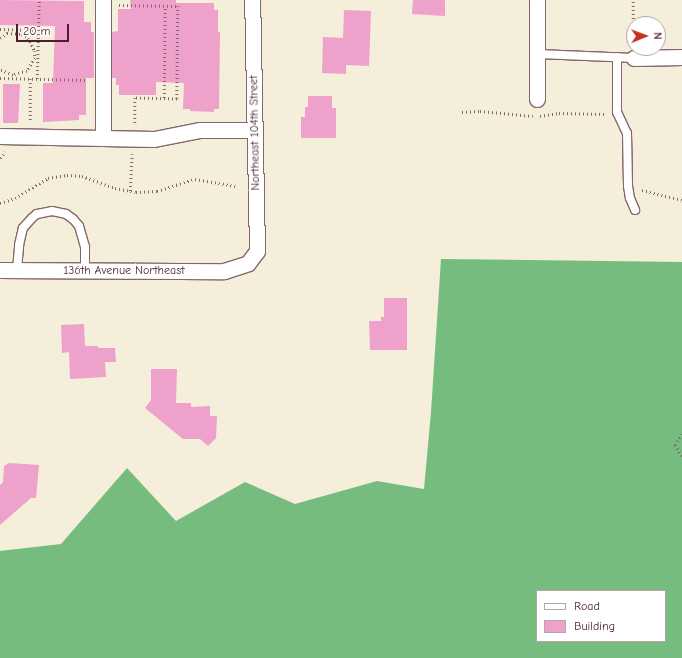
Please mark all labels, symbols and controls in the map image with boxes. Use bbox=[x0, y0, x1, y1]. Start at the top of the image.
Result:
scale bar bbox=[18, 16, 71, 42]
north arrow bbox=[626, 16, 666, 56]
text: 20 m bbox=[23, 24, 51, 38]
text: N bbox=[651, 32, 664, 40]
street label: Northeast 104th Street bbox=[247, 75, 263, 191]
street label: 136th Avenue Northeast bbox=[63, 264, 185, 278]
legend bbox=[536, 590, 666, 642]
text: Road bbox=[574, 599, 600, 613]
text: Building bbox=[574, 619, 615, 633]

